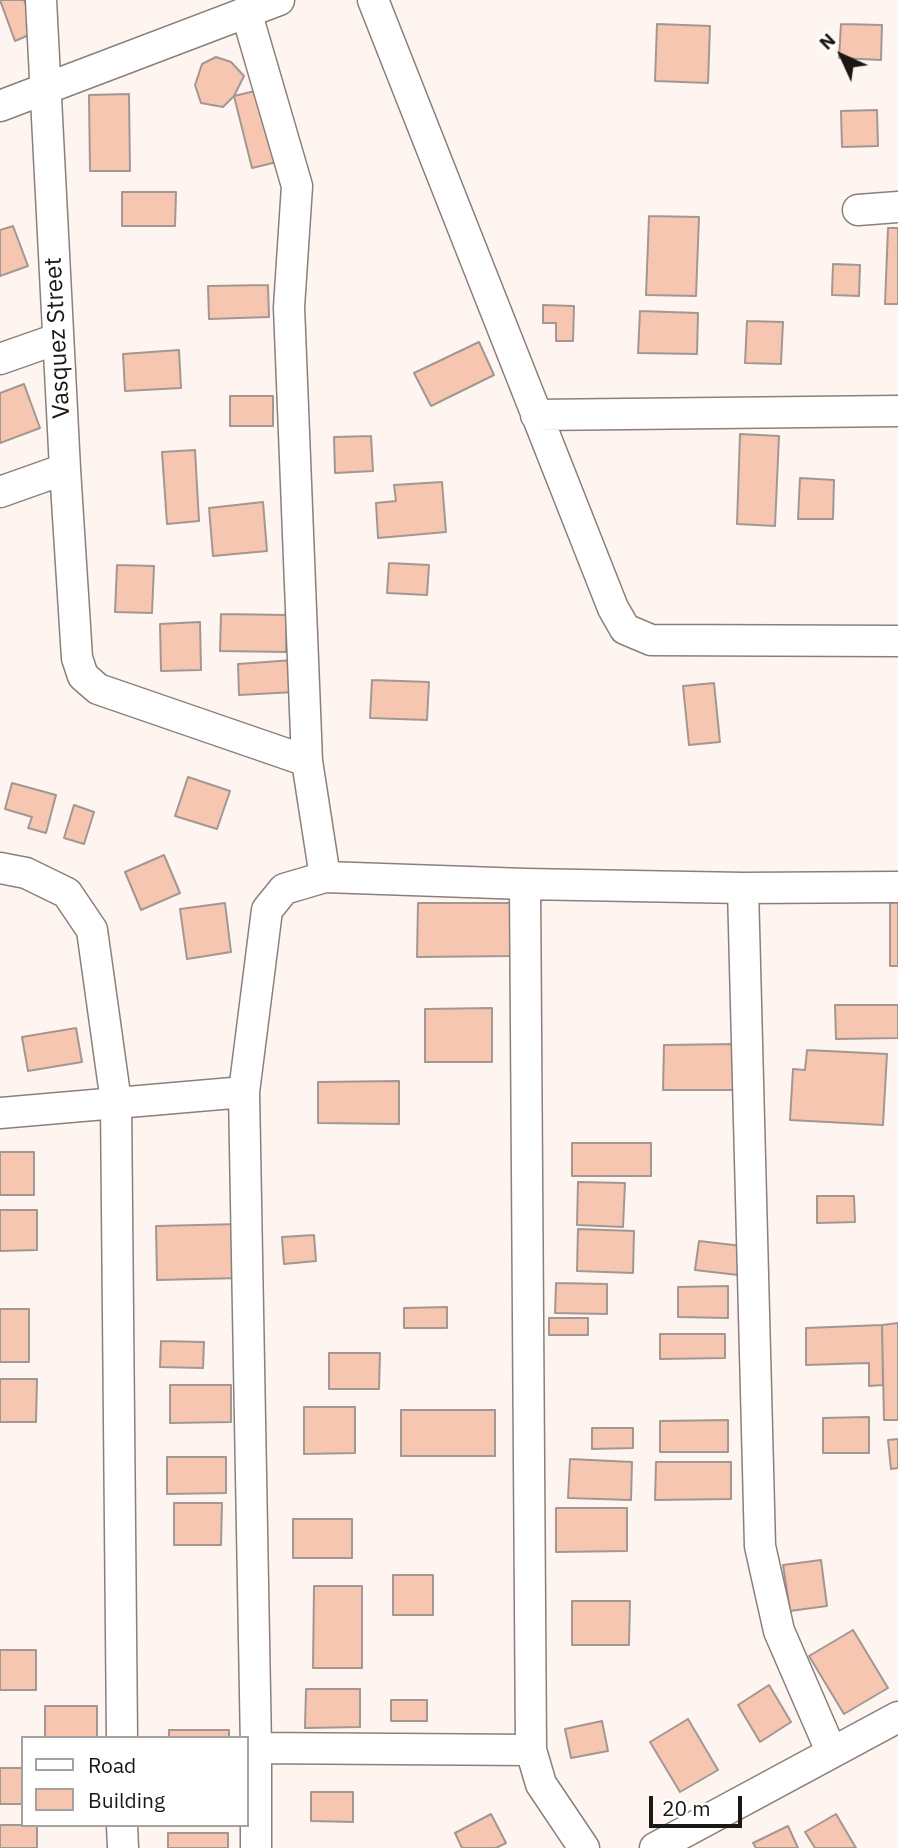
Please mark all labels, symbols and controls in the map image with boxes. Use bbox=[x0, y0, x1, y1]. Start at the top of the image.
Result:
north arrow bbox=[807, 21, 877, 91]
text: N bbox=[814, 28, 840, 55]
street label: Vasquez Street bbox=[39, 257, 77, 419]
legend bbox=[21, 1736, 248, 1827]
text: Road bbox=[88, 1751, 136, 1779]
scale bar bbox=[653, 1782, 746, 1826]
text: Building bbox=[88, 1786, 165, 1814]
text: 20 m bbox=[662, 1794, 711, 1822]

